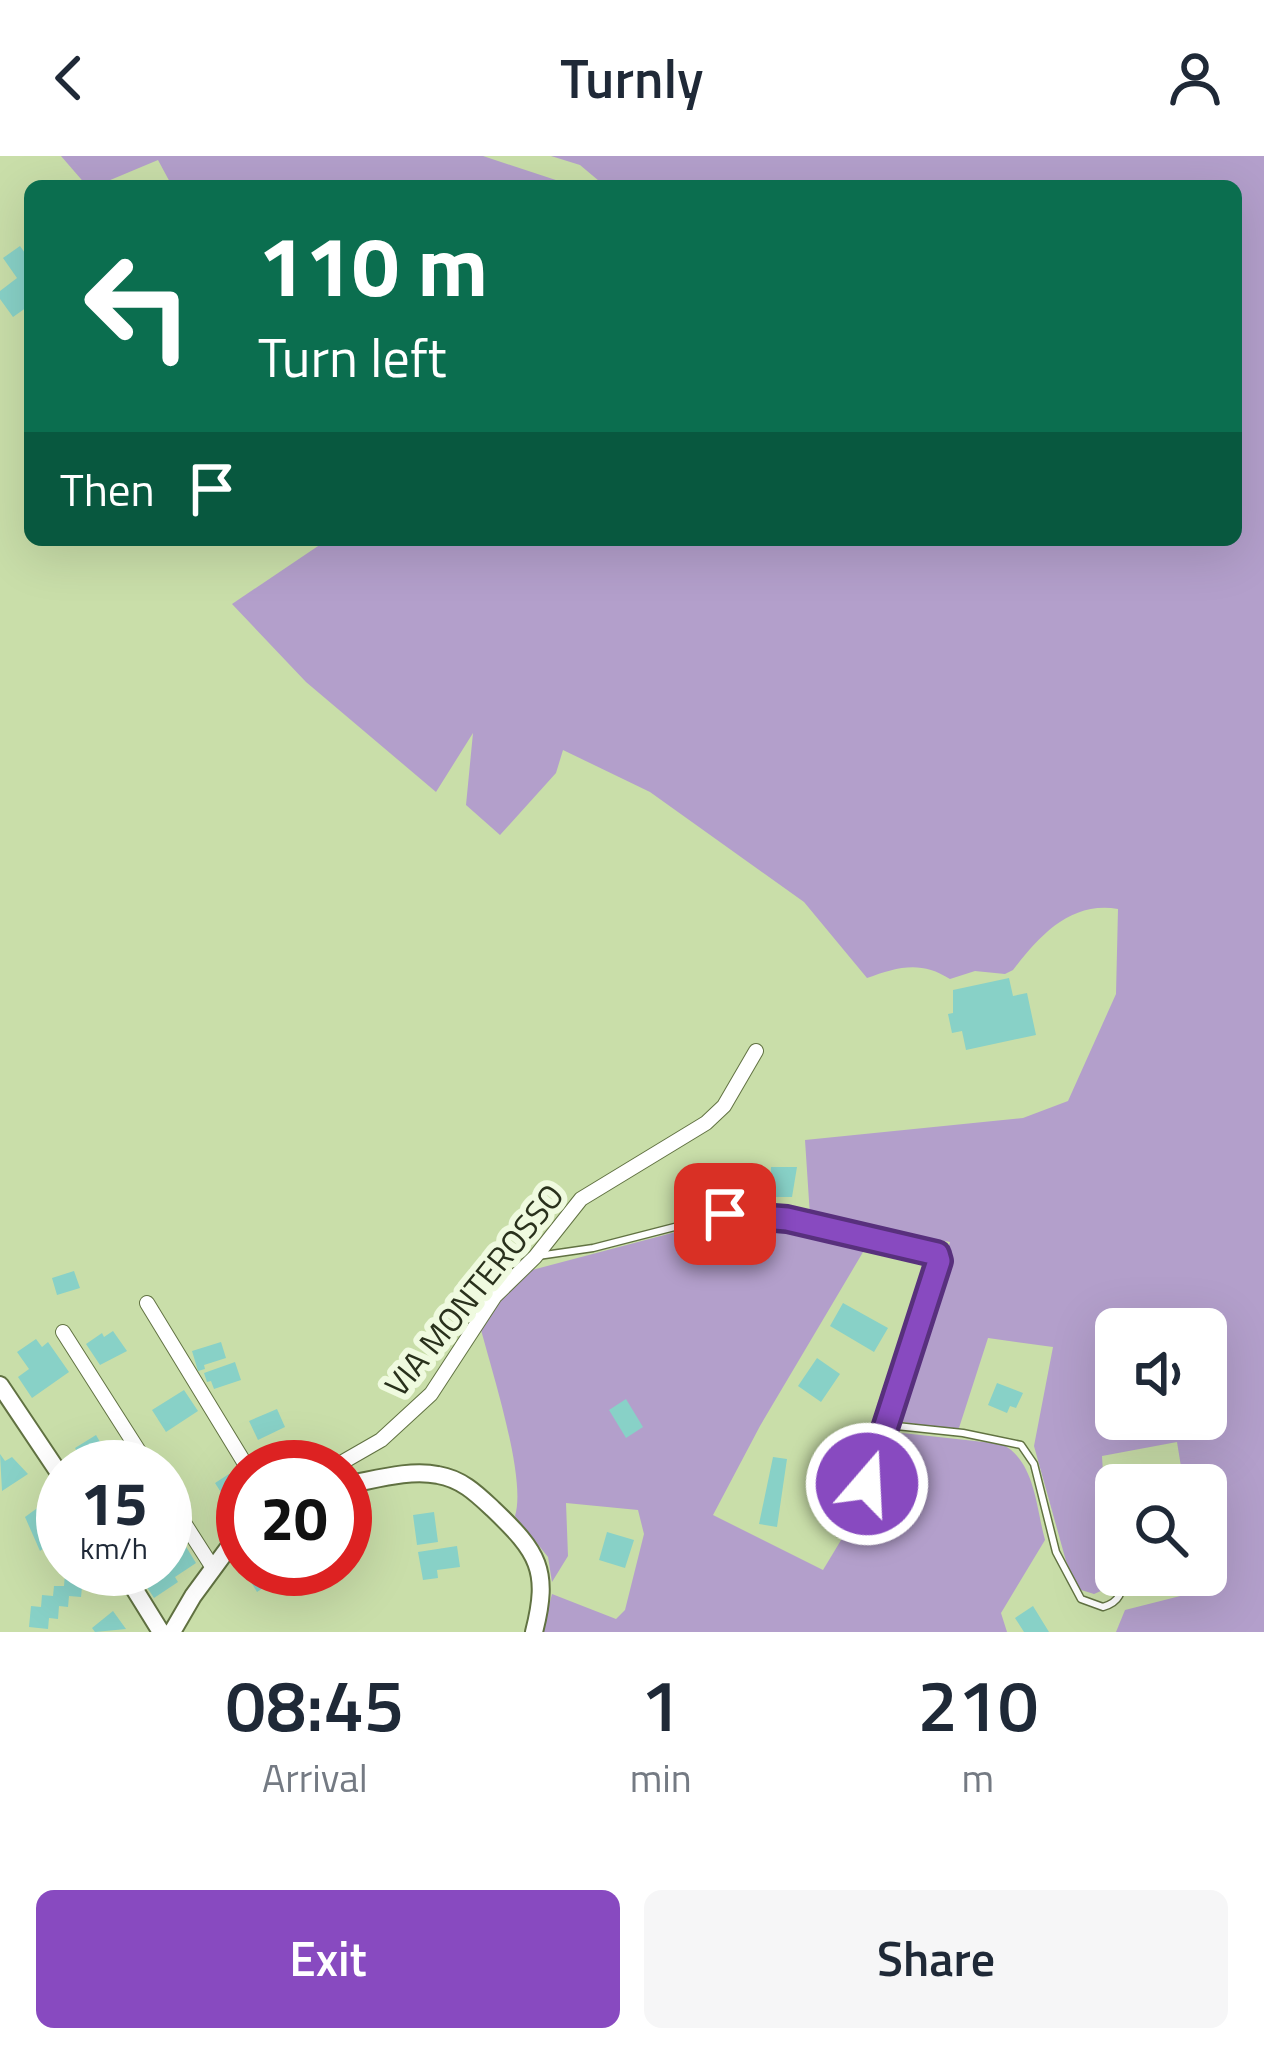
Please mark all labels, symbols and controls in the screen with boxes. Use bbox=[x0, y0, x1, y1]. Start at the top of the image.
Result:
text: Turnly bbox=[560, 37, 704, 119]
icon: back bbox=[36, 45, 102, 111]
icon: person bbox=[1162, 45, 1228, 111]
text: 110 m bbox=[258, 201, 488, 329]
icon: left bbox=[60, 228, 216, 384]
text: Turn left bbox=[258, 316, 447, 398]
text: Then bbox=[60, 455, 155, 523]
icon: arrive bbox=[179, 456, 245, 522]
pin bbox=[674, 1163, 776, 1265]
street label: VIA MONTEROSSO bbox=[372, 1173, 576, 1407]
icon: arrive bbox=[692, 1181, 758, 1247]
map controls bbox=[1095, 1308, 1227, 1596]
button: sound bbox=[1095, 1308, 1227, 1440]
position arrow bbox=[804, 1421, 930, 1547]
speed limit sign: 20 bbox=[216, 1440, 372, 1596]
text: 15 bbox=[80, 1457, 148, 1548]
button: search bbox=[1095, 1464, 1227, 1596]
text: km/h bbox=[80, 1525, 148, 1571]
text: 08:45 bbox=[226, 1649, 404, 1759]
text: 1 bbox=[641, 1649, 681, 1759]
text: 210 bbox=[917, 1649, 1038, 1759]
text: Arrival bbox=[262, 1748, 368, 1807]
text: min bbox=[630, 1748, 692, 1807]
text: m bbox=[962, 1748, 994, 1807]
button: Exit bbox=[36, 1890, 620, 2028]
button: Share bbox=[644, 1890, 1228, 2028]

